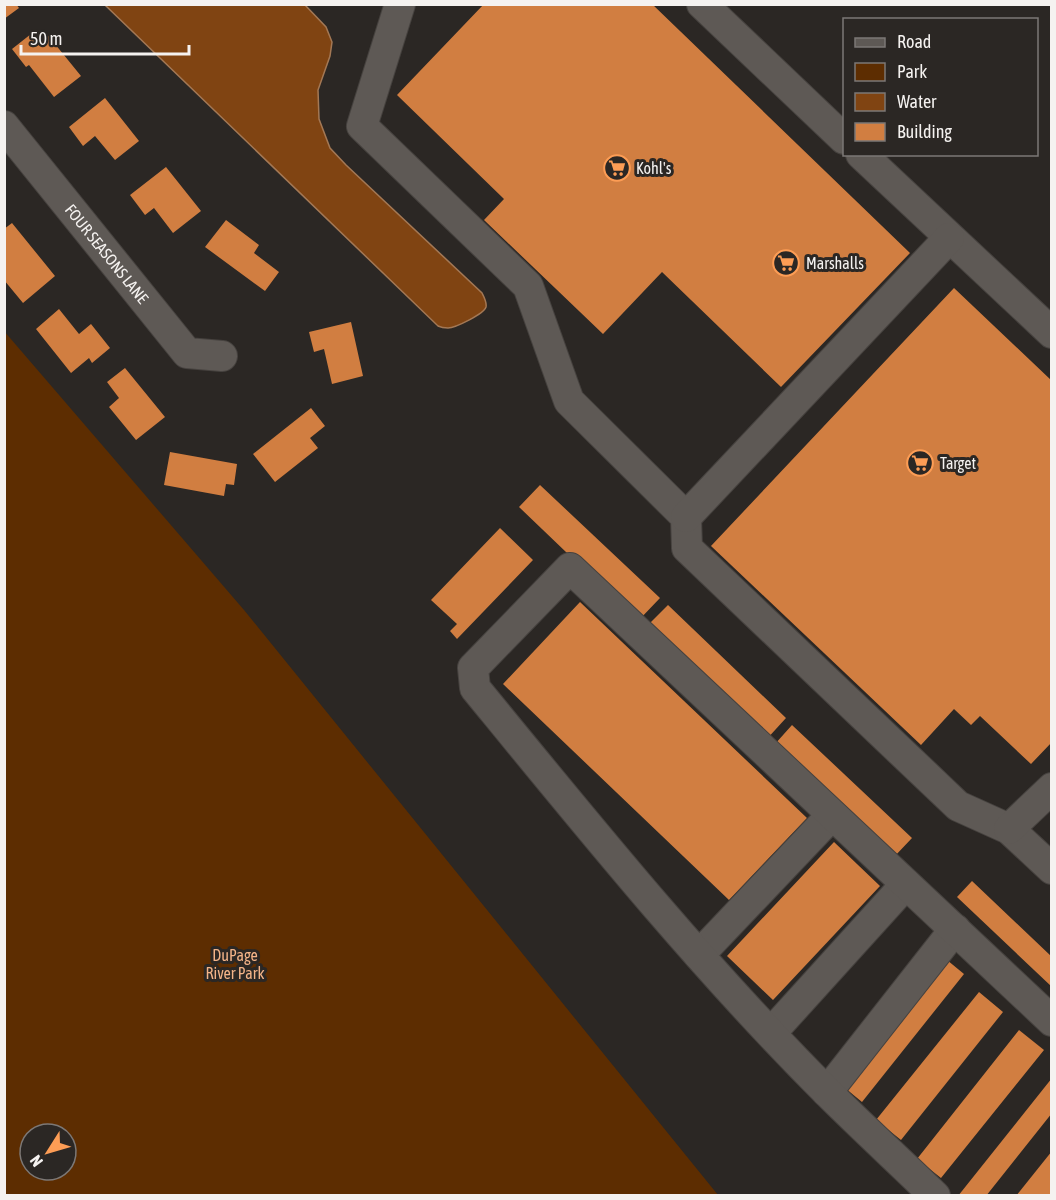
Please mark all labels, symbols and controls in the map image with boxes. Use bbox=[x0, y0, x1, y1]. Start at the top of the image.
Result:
scale bar bbox=[21, 18, 189, 56]
legend bbox=[843, 18, 1038, 156]
text: 50 m bbox=[30, 28, 62, 49]
text: Road bbox=[897, 31, 931, 52]
text: Park bbox=[897, 61, 927, 82]
text: Water bbox=[897, 91, 937, 112]
text: Building bbox=[897, 121, 952, 142]
supermarket icon: Kohl's bbox=[602, 153, 632, 183]
place label: Kohl's bbox=[636, 159, 672, 177]
street label: FOUR SEASONS LANE bbox=[62, 201, 152, 307]
supermarket icon: Marshalls bbox=[771, 248, 801, 278]
place label: Marshalls bbox=[806, 254, 864, 272]
supermarket icon: Target bbox=[905, 448, 935, 478]
place label: Target bbox=[940, 454, 976, 473]
park label: DuPage River Park bbox=[205, 946, 265, 982]
north arrow bbox=[18, 1122, 78, 1182]
text: N bbox=[26, 1152, 46, 1170]

